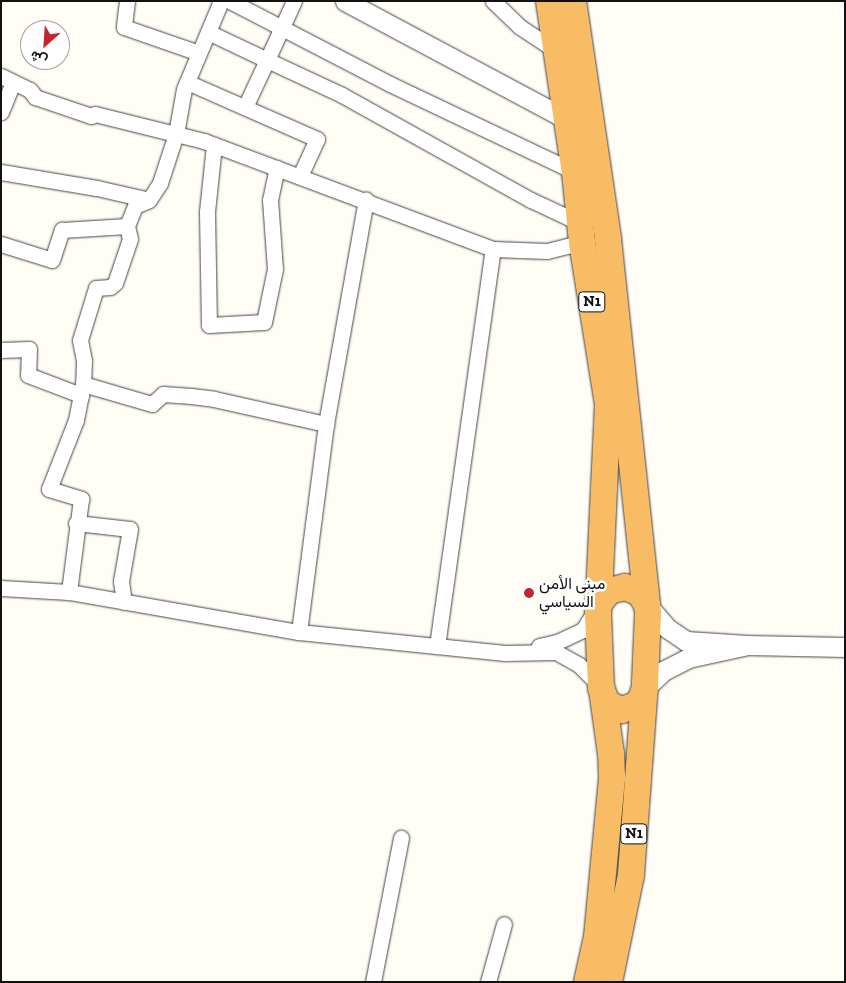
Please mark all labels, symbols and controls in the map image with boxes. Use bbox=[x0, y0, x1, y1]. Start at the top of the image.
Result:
north arrow bbox=[20, 20, 70, 70]
text: ش bbox=[27, 47, 50, 69]
road number: N1 bbox=[578, 290, 606, 314]
place label: مبنى الأمن السياسي bbox=[539, 574, 605, 612]
marker: مبنى الأمن السياسي bbox=[523, 587, 535, 599]
road number: N1 bbox=[620, 822, 648, 846]

